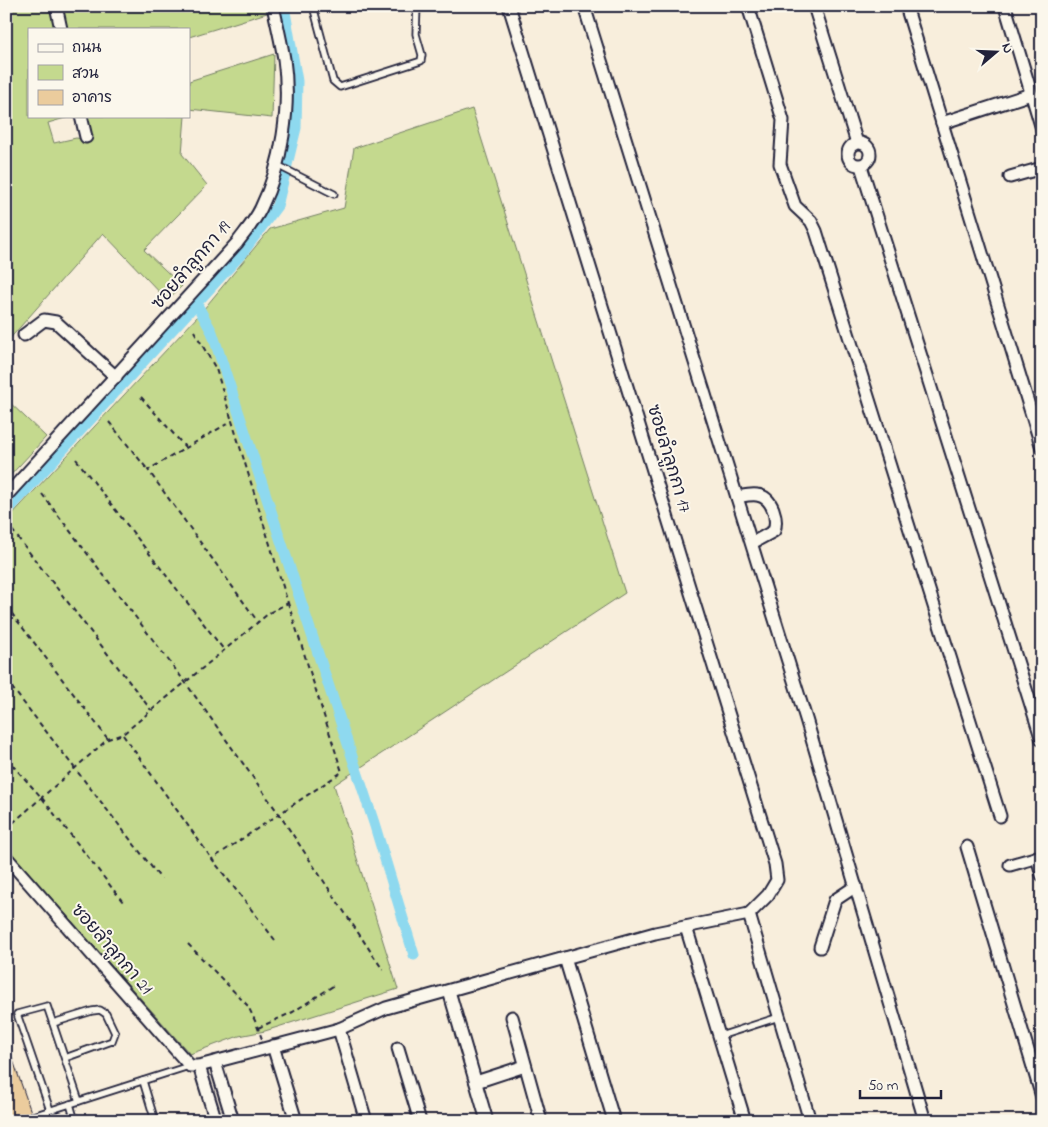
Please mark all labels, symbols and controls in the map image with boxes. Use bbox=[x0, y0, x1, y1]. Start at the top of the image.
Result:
legend bbox=[28, 28, 190, 118]
north arrow bbox=[970, 28, 1020, 78]
text: ถนน bbox=[72, 37, 101, 59]
text: N bbox=[995, 40, 1018, 56]
text: สวน bbox=[72, 63, 99, 85]
text: อาคาร bbox=[72, 87, 112, 109]
street label: ซอยลำลูกกา 19 bbox=[145, 215, 238, 316]
street label: ซอยลำลูกกา 17 bbox=[639, 401, 698, 517]
street label: ซอยลำลูกกา 21 bbox=[64, 898, 159, 1001]
scale bar bbox=[860, 1067, 942, 1099]
text: 50 m bbox=[868, 1075, 899, 1097]

